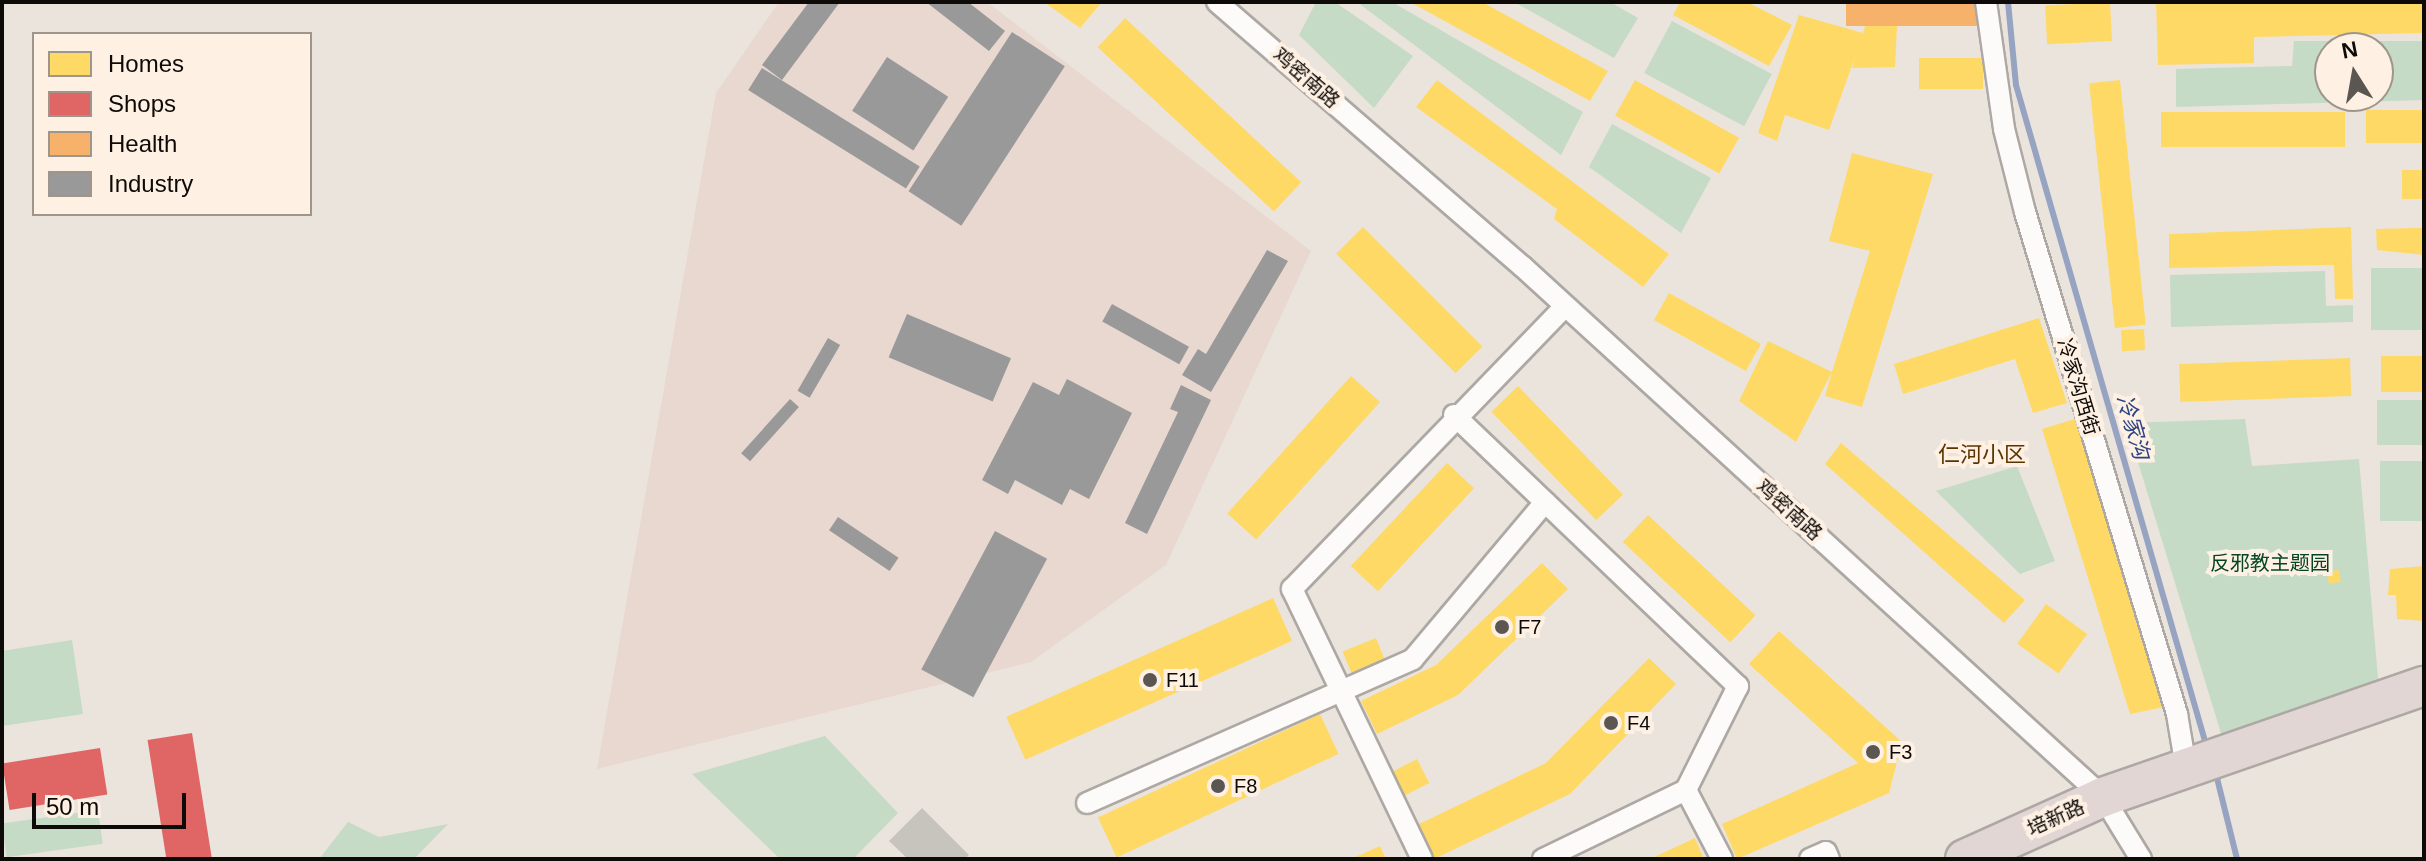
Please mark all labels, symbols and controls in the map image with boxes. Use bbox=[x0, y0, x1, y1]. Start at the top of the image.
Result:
legend bbox=[32, 32, 312, 216]
north arrow bbox=[2314, 32, 2394, 112]
text: N bbox=[2340, 36, 2360, 64]
street label: 鸡密南路 bbox=[1268, 43, 1344, 113]
text: Homes bbox=[108, 50, 184, 77]
text: Shops bbox=[108, 90, 176, 117]
text: Health bbox=[108, 130, 177, 157]
text: Industry bbox=[108, 170, 193, 197]
street label: 冷家沟西街 bbox=[2052, 336, 2104, 438]
water label: 冷家沟 bbox=[2111, 392, 2155, 462]
district label: 仁河小区 bbox=[1938, 442, 2026, 468]
street label: 鸡密南路 bbox=[1751, 474, 1827, 546]
park label: 反邪教主题园 bbox=[2210, 551, 2330, 575]
place label: F7 bbox=[1518, 615, 1541, 639]
marker: F7 bbox=[1493, 618, 1511, 636]
place label: F11 bbox=[1166, 668, 1199, 692]
marker: F11 bbox=[1141, 671, 1159, 689]
place label: F4 bbox=[1627, 711, 1650, 735]
marker: F4 bbox=[1602, 714, 1620, 732]
place label: F3 bbox=[1889, 740, 1912, 764]
marker: F3 bbox=[1864, 743, 1882, 761]
place label: F8 bbox=[1234, 774, 1257, 798]
scale bar bbox=[36, 777, 190, 827]
marker: F8 bbox=[1209, 777, 1227, 795]
text: 50 m bbox=[46, 793, 99, 820]
street label: 培新路 bbox=[2024, 795, 2088, 841]

